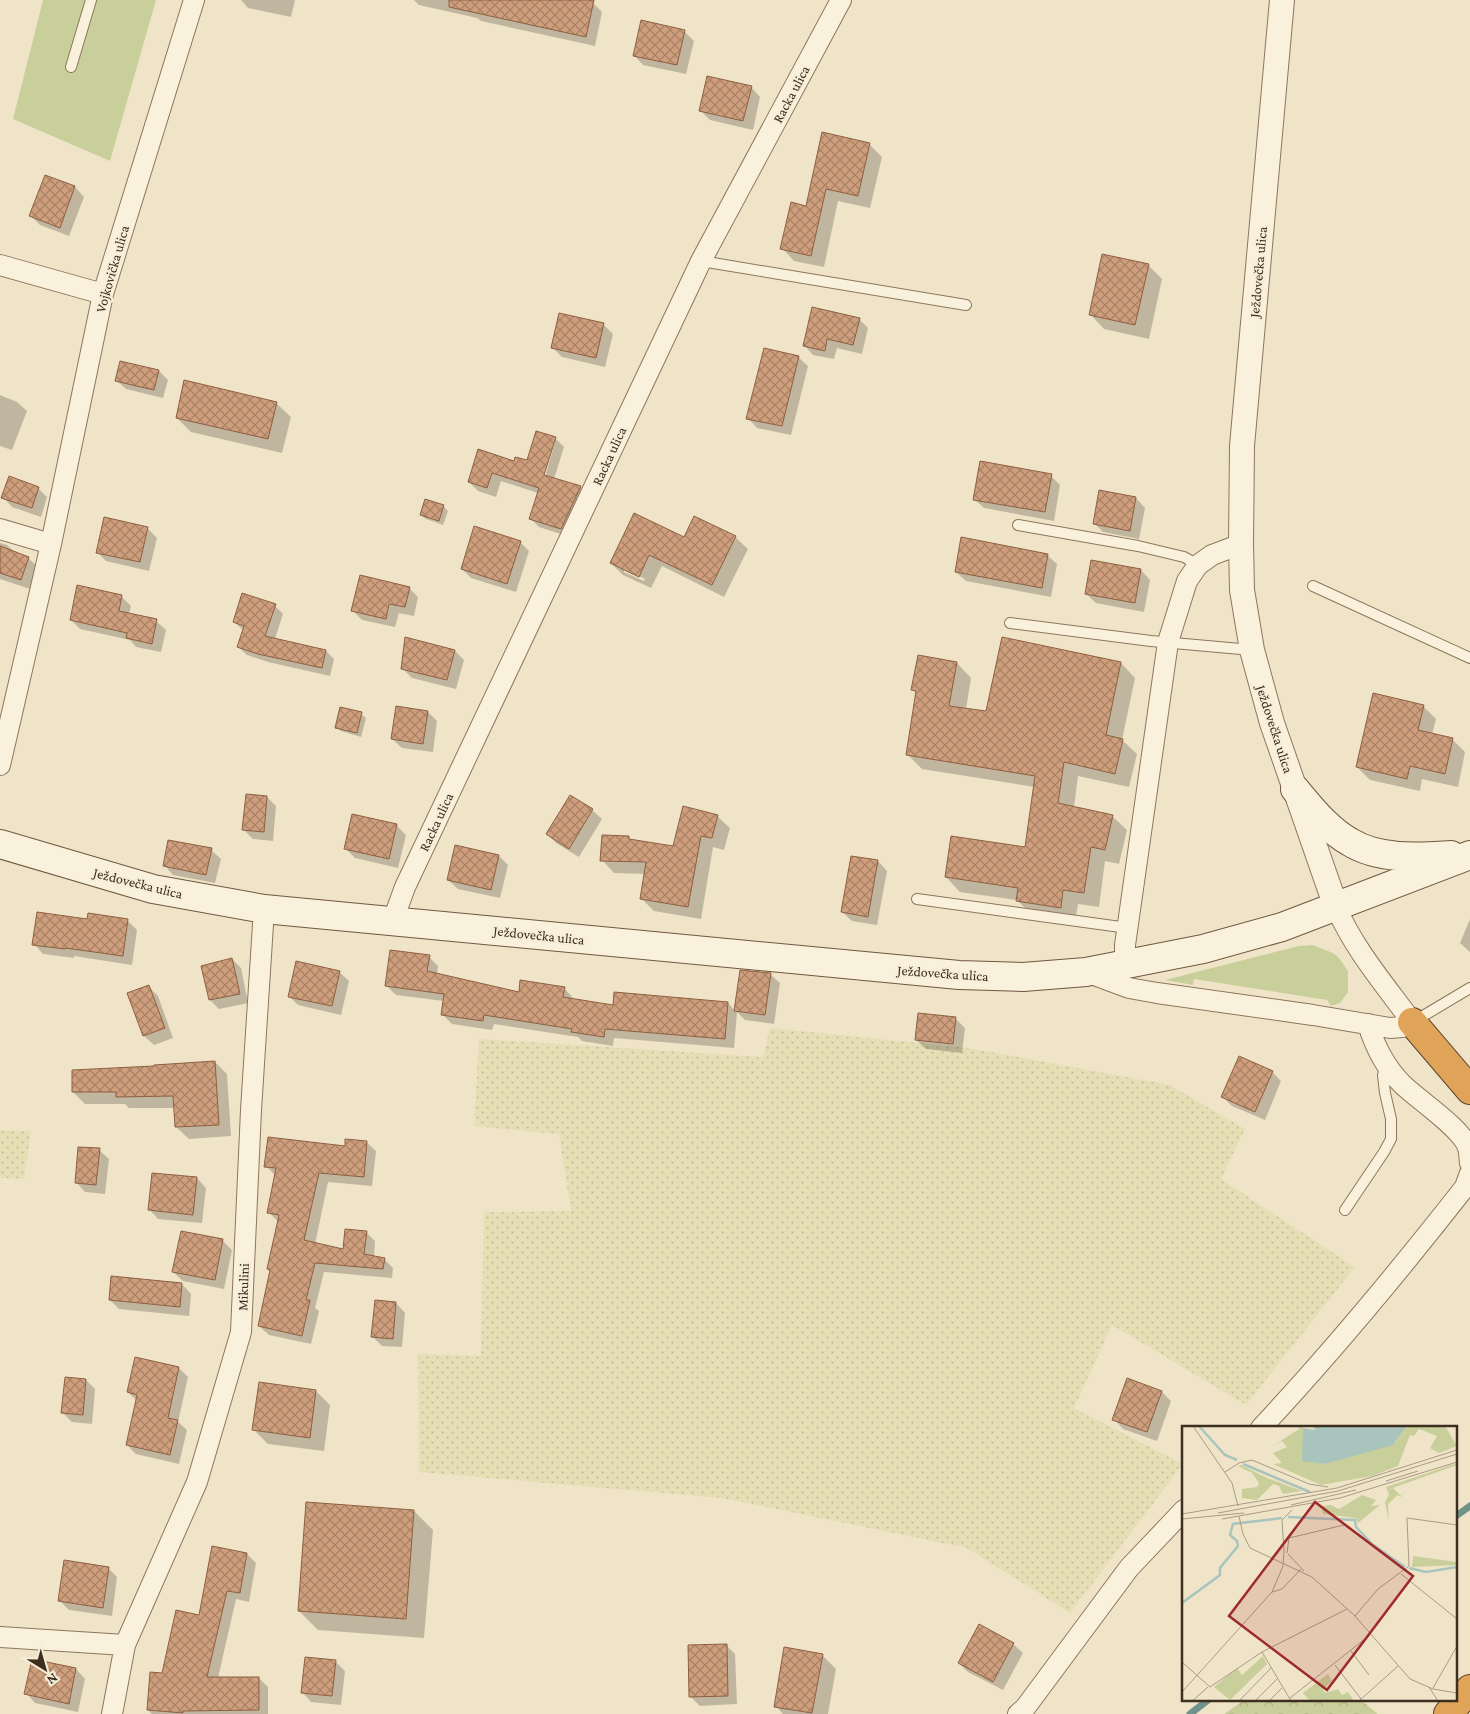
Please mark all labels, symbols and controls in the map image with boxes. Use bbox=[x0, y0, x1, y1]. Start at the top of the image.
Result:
street label: Racka ulica bbox=[769, 62, 813, 125]
street label: Vojkovička ulica bbox=[92, 223, 133, 315]
street label: Ježdovečka ulica bbox=[1246, 225, 1270, 320]
street label: Racka ulica bbox=[589, 424, 630, 488]
street label: Ježdovečka ulica bbox=[1253, 681, 1297, 775]
street label: Racka ulica bbox=[416, 790, 457, 854]
street label: Ježdovečka ulica bbox=[90, 864, 185, 902]
street label: Ježdovečka ulica bbox=[491, 922, 586, 948]
street label: Ježdovečka ulica bbox=[895, 962, 990, 984]
street label: Mikulini bbox=[234, 1262, 252, 1311]
inset map bbox=[1182, 1426, 1458, 1702]
north arrow bbox=[20, 1644, 70, 1694]
text: N bbox=[44, 1670, 61, 1689]

